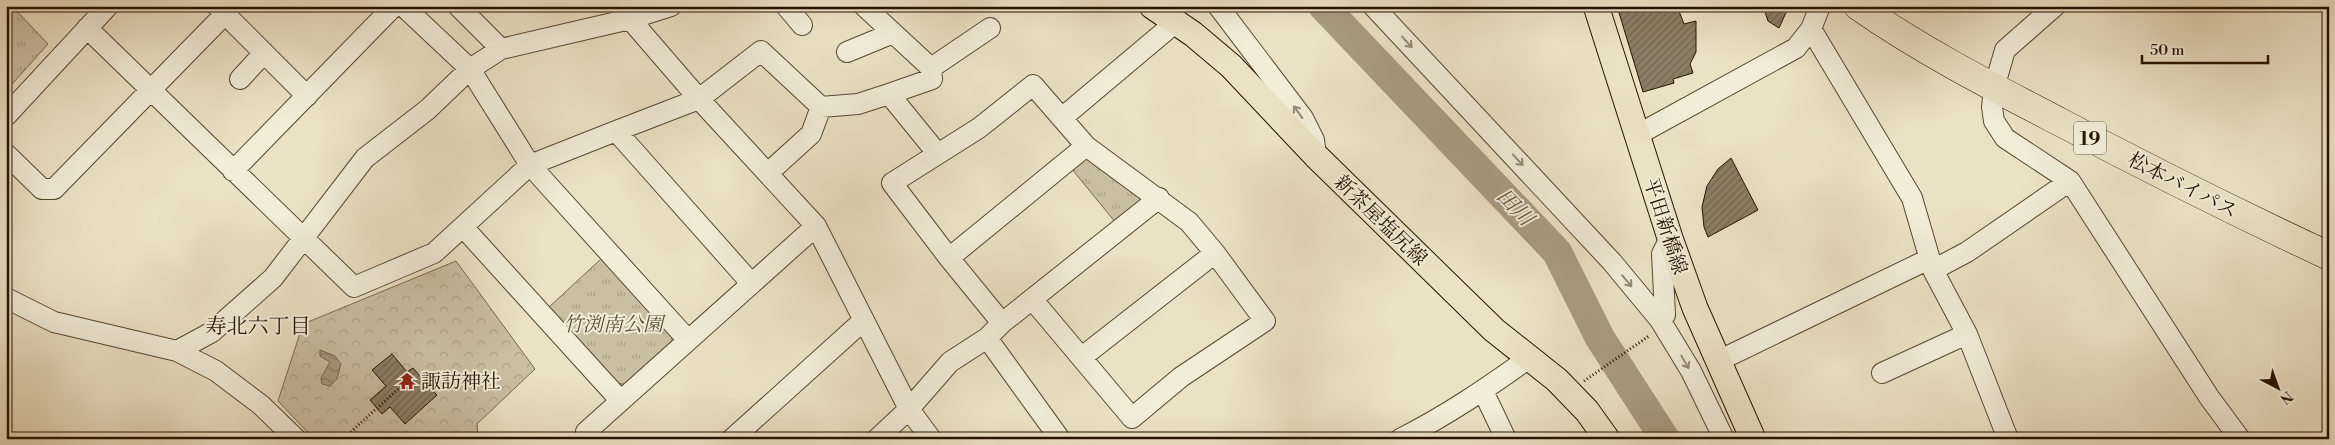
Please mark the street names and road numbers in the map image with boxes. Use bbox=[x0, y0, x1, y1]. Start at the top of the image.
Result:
road number: 19 bbox=[2074, 122, 2106, 154]
street label: 松本バイパス bbox=[2123, 148, 2241, 225]
street label: 新茶屋塩尻線 bbox=[1328, 170, 1432, 272]
street label: 平田新橋線 bbox=[1637, 175, 1692, 278]

